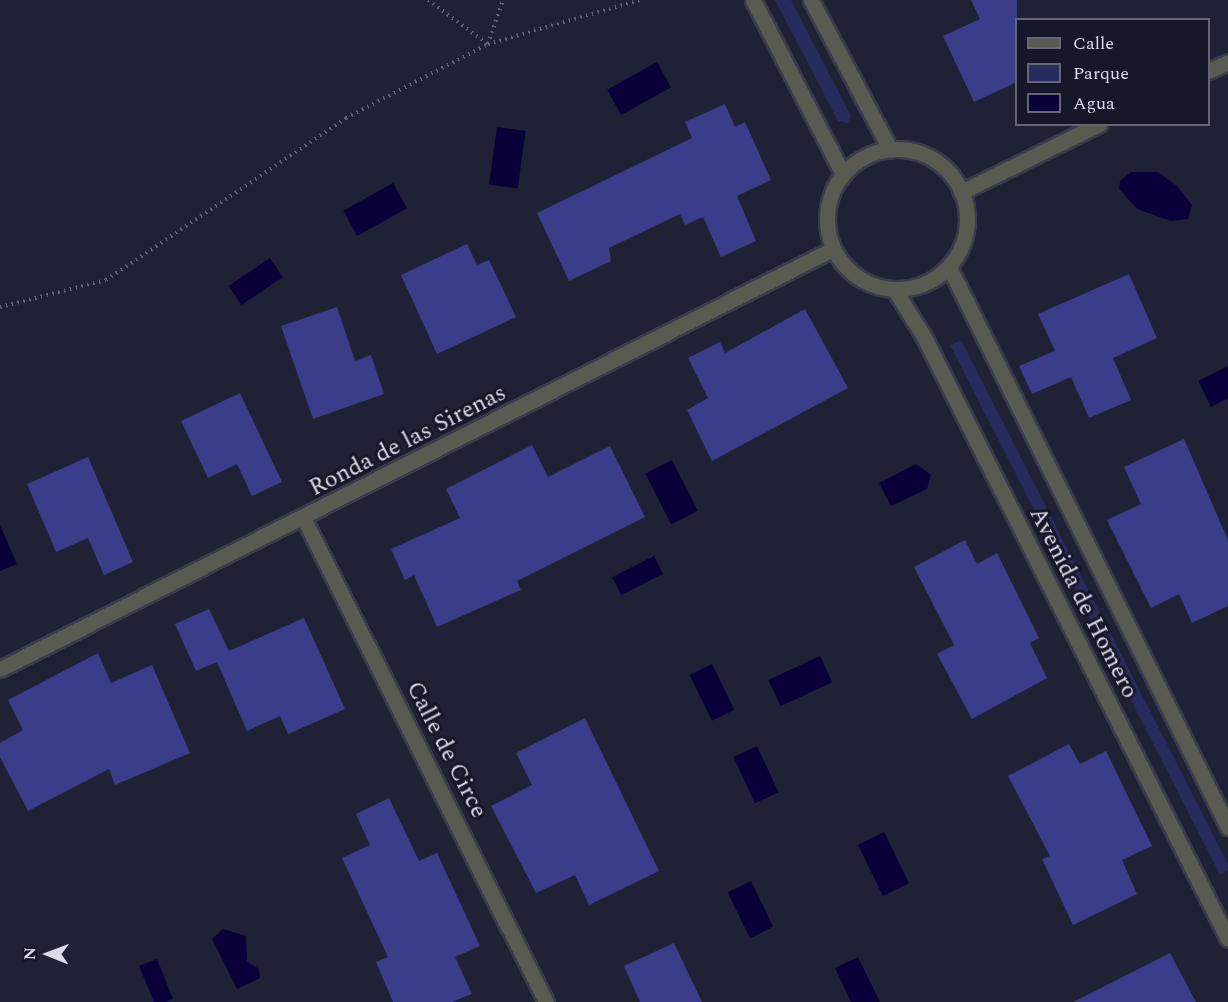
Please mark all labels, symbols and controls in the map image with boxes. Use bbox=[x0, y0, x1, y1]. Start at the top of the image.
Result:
legend bbox=[1015, 18, 1210, 126]
text: Calle bbox=[1073, 30, 1114, 57]
text: Parque bbox=[1073, 60, 1129, 87]
text: Agua bbox=[1073, 90, 1115, 117]
street label: Ronda de las Sirenas bbox=[305, 379, 511, 503]
street label: Avenida de Homero bbox=[1022, 503, 1144, 703]
street label: Calle de Circe bbox=[399, 677, 493, 823]
north arrow bbox=[18, 924, 78, 984]
text: N bbox=[18, 947, 42, 960]

